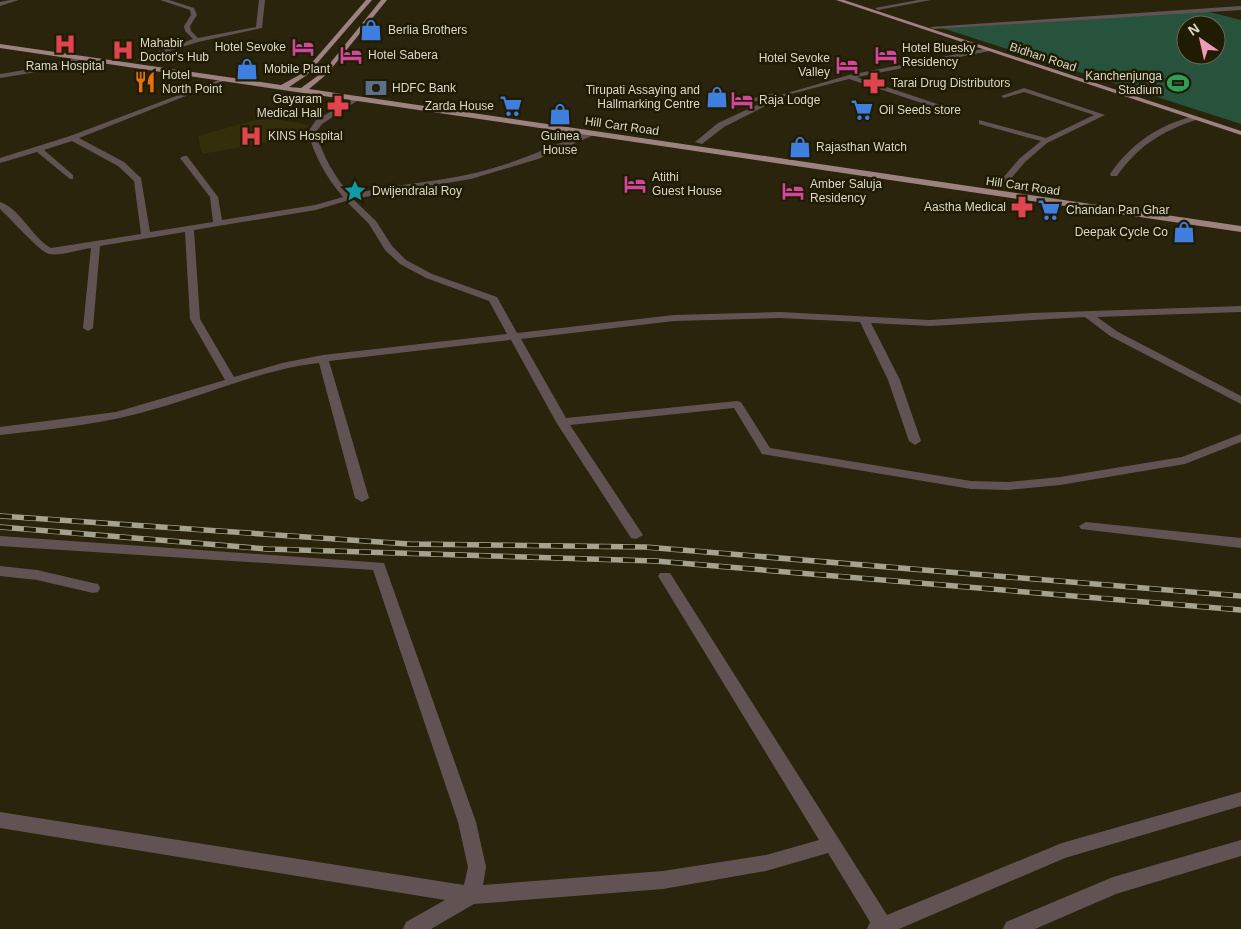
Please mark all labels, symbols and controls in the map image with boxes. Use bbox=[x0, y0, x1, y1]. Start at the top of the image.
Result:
north arrow bbox=[1176, 15, 1226, 65]
shop icon: Berlia Brothers bbox=[358, 17, 384, 43]
text: N bbox=[1185, 20, 1202, 39]
place label: Berlia Brothers bbox=[388, 23, 467, 37]
hospital icon: Rama Hospital bbox=[52, 31, 78, 57]
hotel icon: Hotel Sevoke bbox=[290, 34, 316, 60]
place label: Mahabir Doctor's Hub bbox=[140, 36, 209, 64]
hospital icon: Mahabir Doctor's Hub bbox=[110, 37, 136, 63]
place label: Hotel Sevoke bbox=[215, 40, 286, 54]
street label: Bidhan Road bbox=[1008, 40, 1078, 74]
place label: Hotel Bluesky Residency bbox=[902, 41, 975, 69]
hotel icon: Hotel Sabera bbox=[338, 42, 364, 68]
hotel icon: Hotel Bluesky Residency bbox=[873, 42, 899, 68]
place label: Hotel Sabera bbox=[368, 48, 438, 62]
place label: Hotel Sevoke Valley bbox=[759, 51, 830, 79]
hotel icon: Hotel Sevoke Valley bbox=[834, 52, 860, 78]
shop icon: Mobile Plant bbox=[234, 56, 260, 82]
place label: Rama Hospital bbox=[26, 59, 104, 73]
place label: Mobile Plant bbox=[264, 62, 331, 76]
place label: Hotel North Point bbox=[162, 68, 223, 96]
restaurant icon: Hotel North Point bbox=[132, 69, 158, 95]
place label: Kanchenjunga Stadium bbox=[1085, 69, 1162, 97]
pharmacy icon: Tarai Drug Distributors bbox=[861, 70, 887, 96]
sports icon: Kanchenjunga Stadium bbox=[1165, 70, 1191, 96]
bank icon: HDFC Bank bbox=[363, 75, 389, 101]
place label: Tarai Drug Distributors bbox=[891, 76, 1010, 90]
place label: HDFC Bank bbox=[392, 81, 457, 95]
place label: Tirupati Assaying and Hallmarking Centre bbox=[586, 83, 700, 111]
shop icon: Tirupati Assaying and Hallmarking Centre bbox=[704, 84, 730, 110]
hotel icon: Raja Lodge bbox=[729, 87, 755, 113]
place label: Gayaram Medical Hall bbox=[257, 92, 322, 120]
pharmacy icon: Gayaram Medical Hall bbox=[325, 93, 351, 119]
supermarket icon: Zarda House bbox=[498, 93, 524, 119]
place label: Raja Lodge bbox=[759, 93, 821, 107]
supermarket icon: Oil Seeds store bbox=[849, 97, 875, 123]
place label: Zarda House bbox=[425, 99, 494, 113]
shop icon: Guinea House bbox=[547, 101, 573, 127]
place label: Oil Seeds store bbox=[879, 103, 961, 117]
street label: Hill Cart Road bbox=[584, 114, 660, 138]
hospital icon: KINS Hospital bbox=[238, 123, 264, 149]
place label: KINS Hospital bbox=[268, 129, 343, 143]
place label: Guinea House bbox=[541, 129, 580, 157]
shop icon: Rajasthan Watch bbox=[787, 134, 813, 160]
place label: Rajasthan Watch bbox=[816, 140, 907, 154]
place label: Atithi Guest House bbox=[652, 170, 722, 198]
hotel icon: Atithi Guest House bbox=[622, 171, 648, 197]
street label: Hill Cart Road bbox=[985, 174, 1061, 198]
place label: Amber Saluja Residency bbox=[810, 177, 882, 205]
place icon: Dwijendralal Roy bbox=[342, 178, 368, 204]
hotel icon: Amber Saluja Residency bbox=[780, 178, 806, 204]
place label: Dwijendralal Roy bbox=[372, 184, 462, 198]
pharmacy icon: Aastha Medical bbox=[1009, 194, 1035, 220]
supermarket icon: Chandan Pan Ghar bbox=[1036, 197, 1062, 223]
place label: Aastha Medical bbox=[924, 200, 1006, 214]
place label: Chandan Pan Ghar bbox=[1066, 203, 1169, 217]
shop icon: Deepak Cycle Co bbox=[1171, 219, 1197, 245]
place label: Deepak Cycle Co bbox=[1075, 225, 1168, 239]

